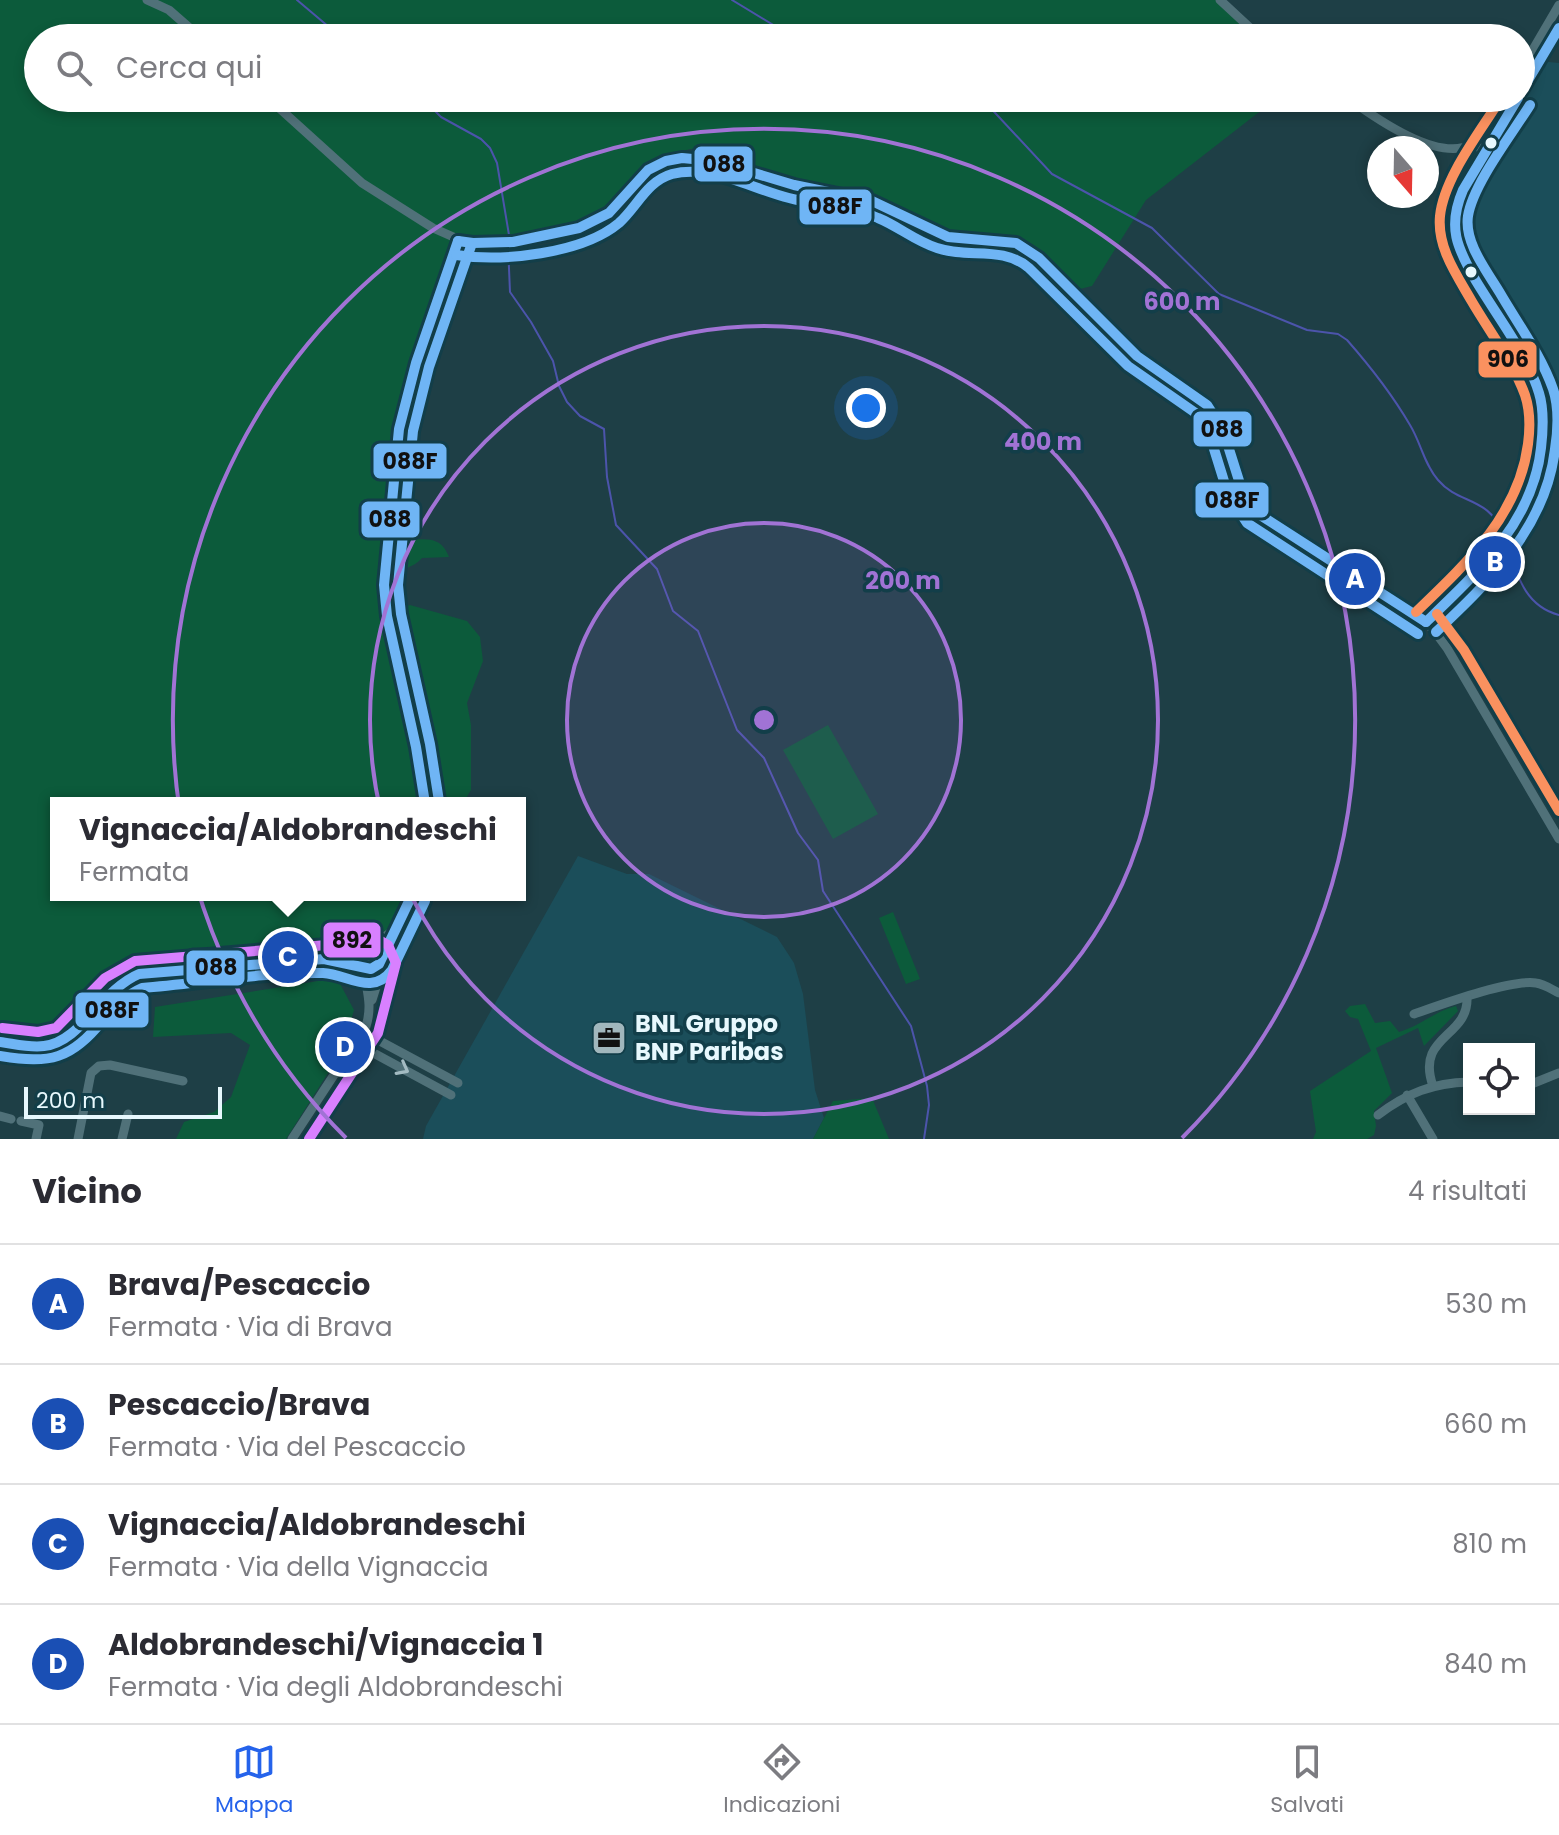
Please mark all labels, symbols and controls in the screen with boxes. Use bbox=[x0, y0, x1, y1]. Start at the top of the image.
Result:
search box bbox=[24, 24, 1535, 112]
icon: search bbox=[52, 46, 96, 90]
text: Cerca qui bbox=[116, 46, 262, 89]
unlabelled marker bbox=[1483, 135, 1499, 151]
north arrow bbox=[1367, 136, 1439, 208]
line badge: 088 bbox=[693, 145, 754, 183]
text: 088 bbox=[703, 149, 745, 180]
line badge: 088F bbox=[798, 188, 873, 226]
text: 088F bbox=[808, 191, 862, 222]
unlabelled marker bbox=[1463, 264, 1479, 280]
text: 600 m bbox=[1143, 285, 1221, 318]
line badge: 906 bbox=[1477, 340, 1538, 379]
text: 906 bbox=[1487, 344, 1529, 375]
your location bbox=[846, 388, 886, 428]
line badge: 088 bbox=[1192, 410, 1253, 448]
text: 088 bbox=[1201, 414, 1243, 445]
text: 400 m bbox=[1004, 425, 1082, 458]
line badge: 088F bbox=[372, 442, 448, 480]
text: 088F bbox=[383, 446, 437, 477]
line badge: 088F bbox=[1194, 481, 1270, 519]
text: 088F bbox=[1205, 485, 1259, 516]
line badge: 088 bbox=[360, 500, 421, 539]
text: 088 bbox=[369, 504, 411, 535]
pin: B bbox=[1469, 532, 1521, 592]
pin: A bbox=[1329, 549, 1381, 609]
text: 200 m bbox=[865, 564, 941, 597]
centre of rings bbox=[750, 706, 778, 734]
popup bbox=[50, 797, 526, 901]
text: Vignaccia/Aldobrandeschi bbox=[79, 808, 497, 851]
text: Fermata bbox=[79, 854, 189, 890]
line badge: 892 bbox=[322, 921, 382, 959]
text: 892 bbox=[332, 925, 372, 956]
pin: C bbox=[262, 927, 314, 987]
line badge: 088 bbox=[185, 949, 246, 987]
text: 088 bbox=[195, 952, 237, 983]
line badge: 088F bbox=[74, 991, 150, 1029]
text: 088F bbox=[85, 995, 139, 1026]
place label: BNL Gruppo BNP Paribas bbox=[635, 1007, 784, 1068]
pin: D bbox=[319, 1017, 371, 1077]
office icon: BNL Gruppo BNP Paribas bbox=[590, 1019, 628, 1057]
map controls bbox=[1463, 1043, 1535, 1115]
button: locate bbox=[1463, 1043, 1535, 1115]
one-way arrow bbox=[394, 1059, 409, 1075]
scale bar bbox=[24, 1083, 222, 1119]
text: 200 m bbox=[36, 1085, 105, 1116]
text: Vicino bbox=[32, 1167, 142, 1215]
text: 4 risultati bbox=[1408, 1173, 1527, 1209]
text: Brava/Pescaccio bbox=[108, 1263, 370, 1306]
text: A bbox=[48, 1286, 68, 1322]
text: 530 m bbox=[1445, 1286, 1527, 1322]
text: Fermata · Via di Brava bbox=[108, 1309, 393, 1345]
text: Pescaccio/Brava bbox=[108, 1383, 370, 1426]
text: B bbox=[49, 1406, 67, 1442]
text: 660 m bbox=[1444, 1406, 1527, 1442]
text: Fermata · Via del Pescaccio bbox=[108, 1429, 466, 1465]
text: Vignaccia/Aldobrandeschi bbox=[108, 1503, 526, 1546]
text: C bbox=[48, 1526, 68, 1562]
text: 810 m bbox=[1452, 1526, 1527, 1562]
text: Fermata · Via della Vignaccia bbox=[108, 1549, 489, 1585]
text: Aldobrandeschi/Vignaccia 1 bbox=[108, 1623, 544, 1666]
text: D bbox=[49, 1646, 67, 1682]
text: 840 m bbox=[1444, 1646, 1527, 1682]
text: Fermata · Via degli Aldobrandeschi bbox=[108, 1669, 563, 1705]
tab: Mappa bbox=[215, 1740, 293, 1821]
tab: Indicazioni bbox=[723, 1740, 840, 1821]
tab: Salvati bbox=[1270, 1740, 1344, 1821]

